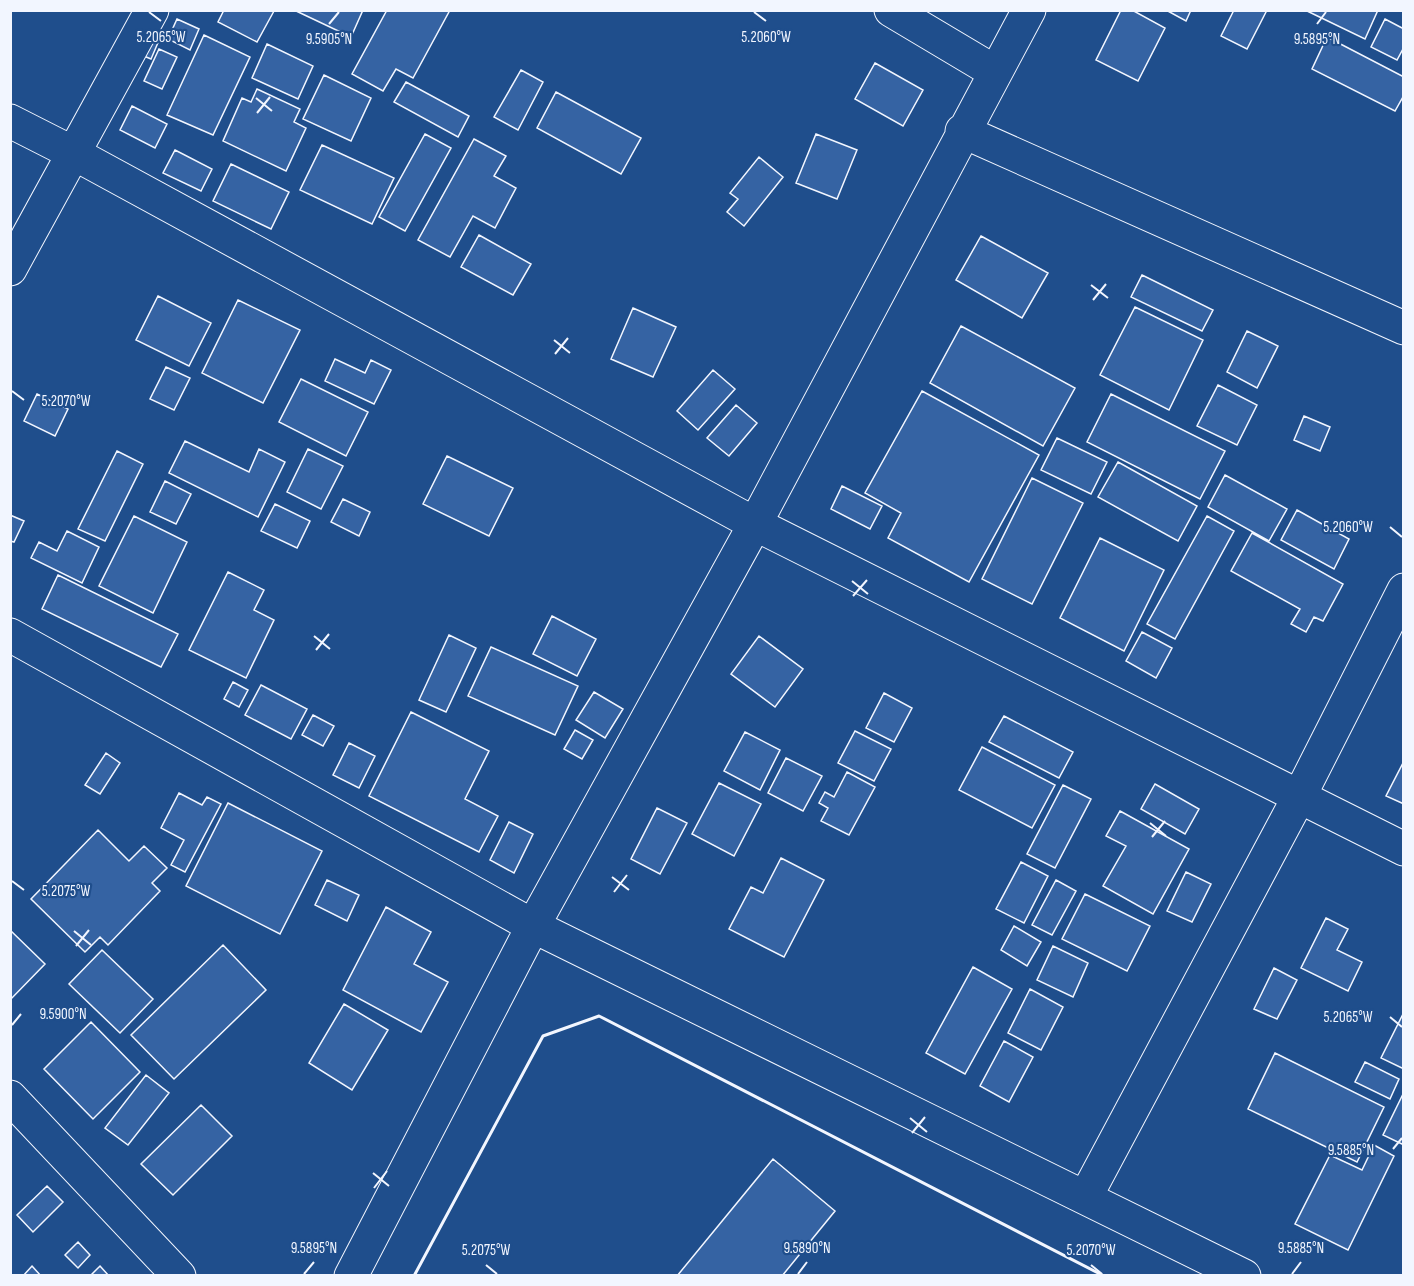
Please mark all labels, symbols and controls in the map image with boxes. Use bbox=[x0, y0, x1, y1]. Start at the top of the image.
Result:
text: 5.2065°W bbox=[136, 28, 186, 47]
text: 5.2060°W bbox=[741, 28, 791, 47]
text: 9.5905°N bbox=[306, 30, 352, 49]
text: 9.5895°N bbox=[1294, 30, 1340, 49]
text: 5.2070°W bbox=[41, 392, 91, 411]
text: 5.2060°W bbox=[1323, 518, 1373, 537]
text: 5.2075°W bbox=[42, 882, 90, 901]
text: 9.5900°N bbox=[39, 1005, 87, 1024]
text: 5.2065°W bbox=[1323, 1008, 1373, 1027]
text: 9.5885°N bbox=[1328, 1141, 1374, 1160]
text: 9.5895°N bbox=[291, 1239, 337, 1258]
text: 9.5890°N bbox=[783, 1239, 831, 1258]
text: 9.5885°N bbox=[1278, 1239, 1324, 1258]
text: 5.2075°W bbox=[462, 1241, 510, 1260]
text: 5.2070°W bbox=[1066, 1241, 1116, 1260]

